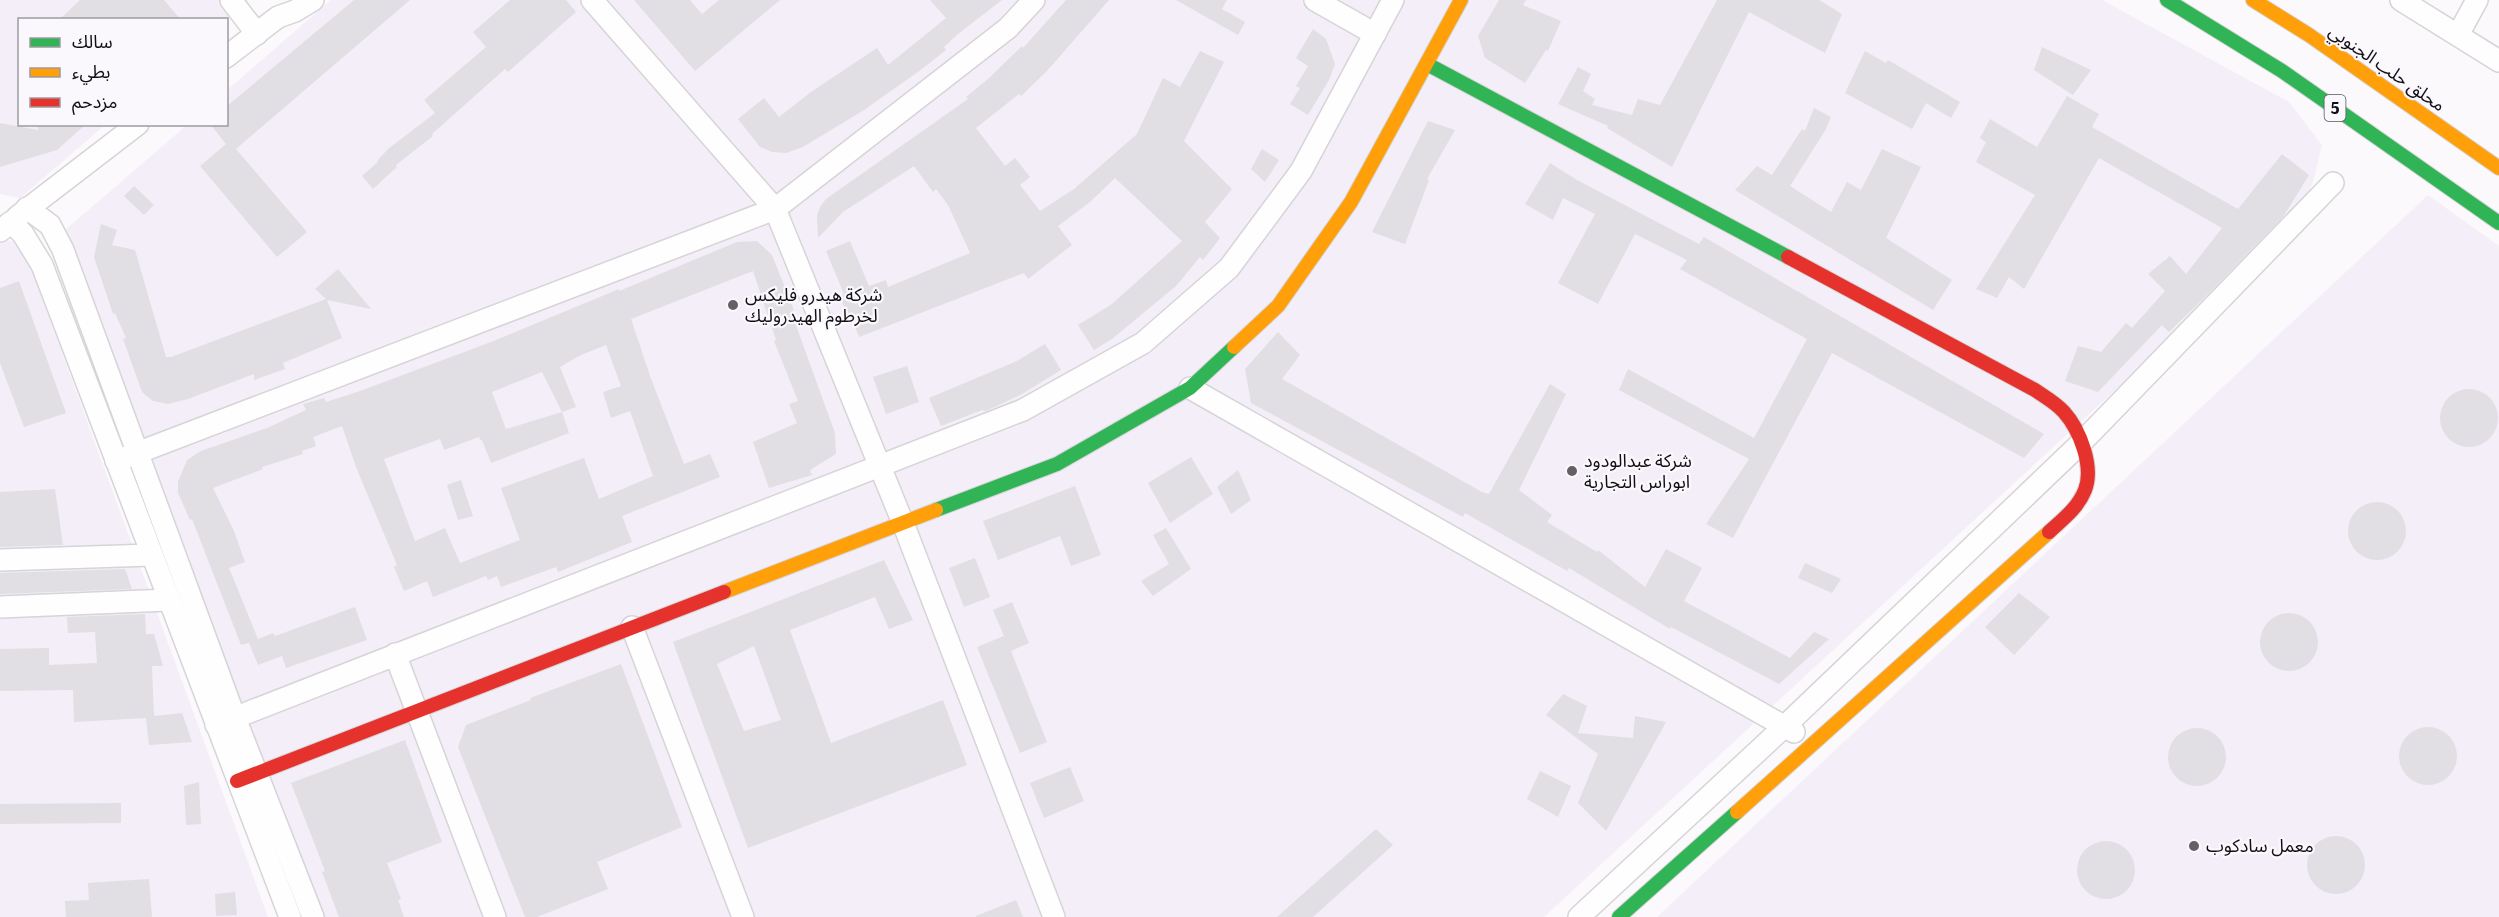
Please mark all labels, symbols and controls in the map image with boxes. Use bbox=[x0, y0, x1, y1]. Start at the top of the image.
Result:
street label: محلق حلب الجنوبي bbox=[2323, 16, 2452, 118]
legend bbox=[18, 18, 228, 126]
text: سالك bbox=[72, 27, 113, 54]
text: بطيء bbox=[72, 57, 110, 85]
text: مزدحم bbox=[72, 87, 117, 115]
road number: 5 bbox=[2324, 95, 2346, 121]
place label: شركة هيدرو فليكس لخرطوم الهيدروليك bbox=[745, 280, 882, 330]
marker: شركة هيدرو فليكس لخرطوم الهيدروليك bbox=[726, 298, 740, 312]
place label: شركة عبدالودود ابوراس التجارية bbox=[1584, 446, 1692, 494]
marker: شركة عبدالودود ابوراس التجارية bbox=[1565, 464, 1579, 478]
place label: معمل سادكوب bbox=[2206, 831, 2314, 858]
marker: معمل سادكوب bbox=[2187, 839, 2201, 853]

